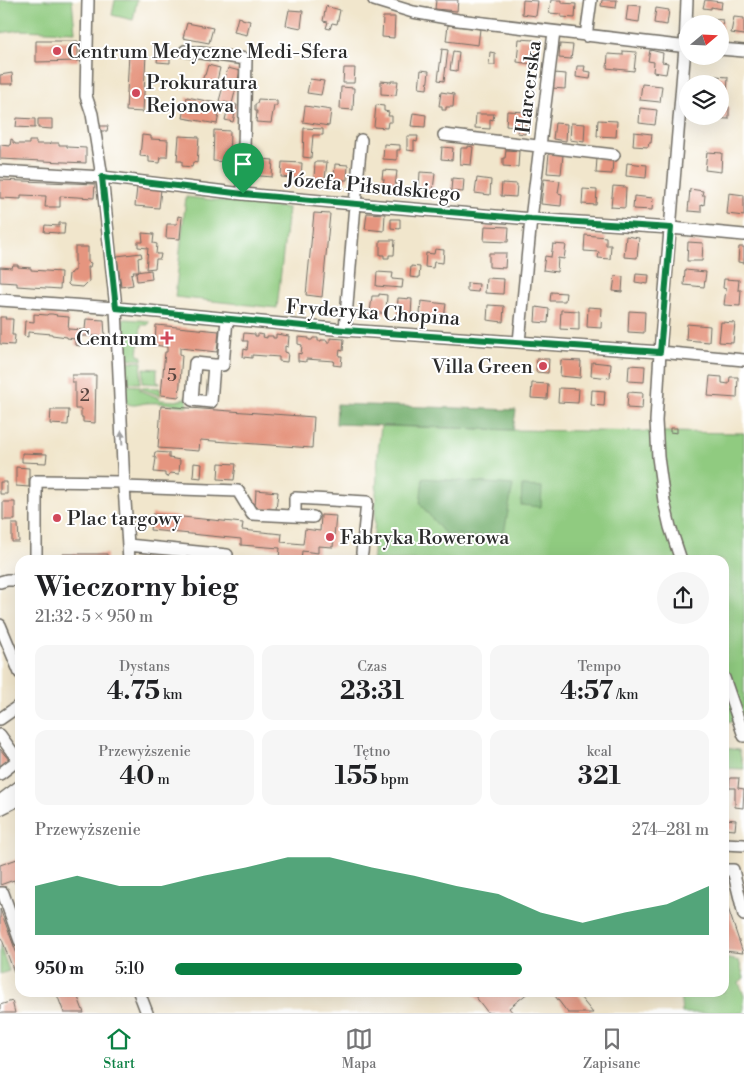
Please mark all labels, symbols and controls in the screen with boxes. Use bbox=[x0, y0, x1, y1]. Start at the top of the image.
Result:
north arrow bbox=[679, 15, 729, 65]
map controls bbox=[679, 15, 729, 125]
street label: Harcerska bbox=[511, 38, 548, 135]
place label: Centrum Medyczne Medi-Sfera bbox=[67, 40, 349, 65]
marker: Centrum Medyczne Medi-Sfera bbox=[51, 45, 63, 57]
place label: Prokuratura Rejonowa bbox=[146, 71, 258, 119]
button: layers bbox=[679, 75, 729, 125]
marker: Prokuratura Rejonowa bbox=[130, 87, 142, 99]
pin bbox=[222, 143, 264, 194]
icon: arrive bbox=[229, 150, 257, 178]
street label: Józefa Piłsudskiego bbox=[283, 167, 462, 208]
street label: Fryderyka Chopina bbox=[285, 295, 462, 332]
place label: Centrum bbox=[76, 327, 157, 352]
marker: Centrum bbox=[161, 332, 173, 344]
place label: Villa Green bbox=[431, 355, 533, 380]
marker: Villa Green bbox=[537, 360, 549, 372]
house number: 5 bbox=[167, 364, 177, 387]
house number: 2 bbox=[80, 384, 90, 407]
one-way arrow bbox=[118, 430, 126, 446]
place label: Plac targowy bbox=[67, 507, 182, 532]
marker: Plac targowy bbox=[51, 512, 63, 524]
place label: Fabryka Rowerowa bbox=[340, 526, 510, 551]
marker: Fabryka Rowerowa bbox=[324, 531, 336, 543]
text: Wieczorny bieg bbox=[35, 570, 238, 605]
button: share bbox=[657, 572, 709, 624]
text: 21:32 · 5 × 950 m bbox=[35, 607, 153, 627]
text: Dystans bbox=[119, 658, 170, 676]
text: Czas bbox=[357, 658, 387, 676]
text: Tempo bbox=[577, 658, 621, 676]
text: 4.75 bbox=[107, 676, 160, 707]
text: 23:31 bbox=[340, 676, 404, 707]
text: 4:57 bbox=[560, 676, 613, 707]
text: km bbox=[160, 686, 183, 704]
text: /km bbox=[613, 686, 638, 704]
text: Przewyższenie bbox=[98, 743, 191, 761]
text: Tętno bbox=[354, 743, 390, 761]
text: kcal bbox=[587, 743, 612, 761]
text: 40 bbox=[120, 761, 155, 792]
text: 155 bbox=[335, 761, 378, 792]
text: 321 bbox=[578, 761, 621, 792]
text: m bbox=[155, 771, 170, 789]
text: bpm bbox=[378, 771, 409, 789]
text: Przewyższenie bbox=[35, 820, 141, 840]
text: 274–281 m bbox=[632, 820, 709, 840]
text: 950 m bbox=[35, 959, 84, 979]
text: 5:10 bbox=[115, 959, 144, 979]
tab: Start bbox=[103, 1025, 135, 1073]
tab: Mapa bbox=[342, 1025, 376, 1073]
tab: Zapisane bbox=[583, 1025, 641, 1073]

